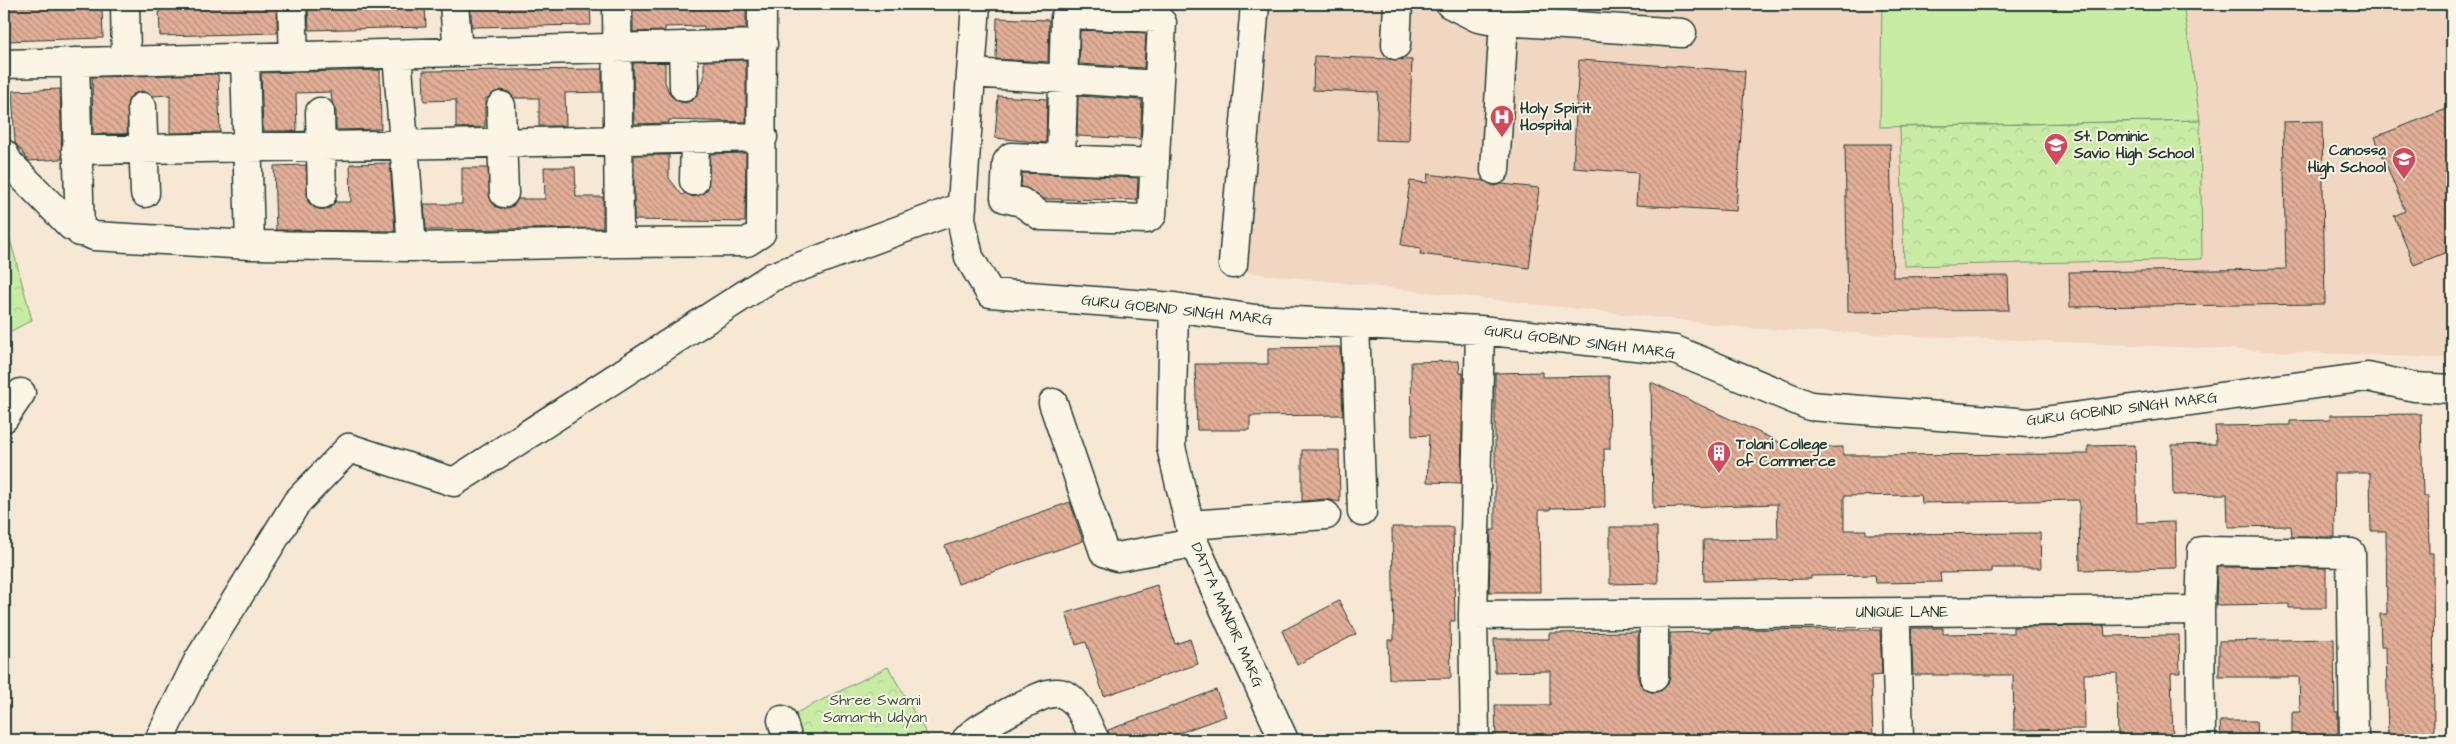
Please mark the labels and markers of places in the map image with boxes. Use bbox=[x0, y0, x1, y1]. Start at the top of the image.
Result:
place label: Holy Spirit Hospital bbox=[1520, 98, 1592, 136]
hospital icon: Holy Spirit Hospital bbox=[1489, 104, 1515, 138]
place label: St. Dominic Savio High School bbox=[2073, 126, 2195, 166]
school or university icon: St. Dominic Savio High School bbox=[2043, 132, 2069, 166]
place label: Canossa High School bbox=[2308, 140, 2387, 180]
school or university icon: Canossa High School bbox=[2391, 146, 2417, 180]
place label: Tolani College of Commerce bbox=[1735, 434, 1836, 472]
building icon: Tolani College of Commerce bbox=[1706, 440, 1732, 474]

